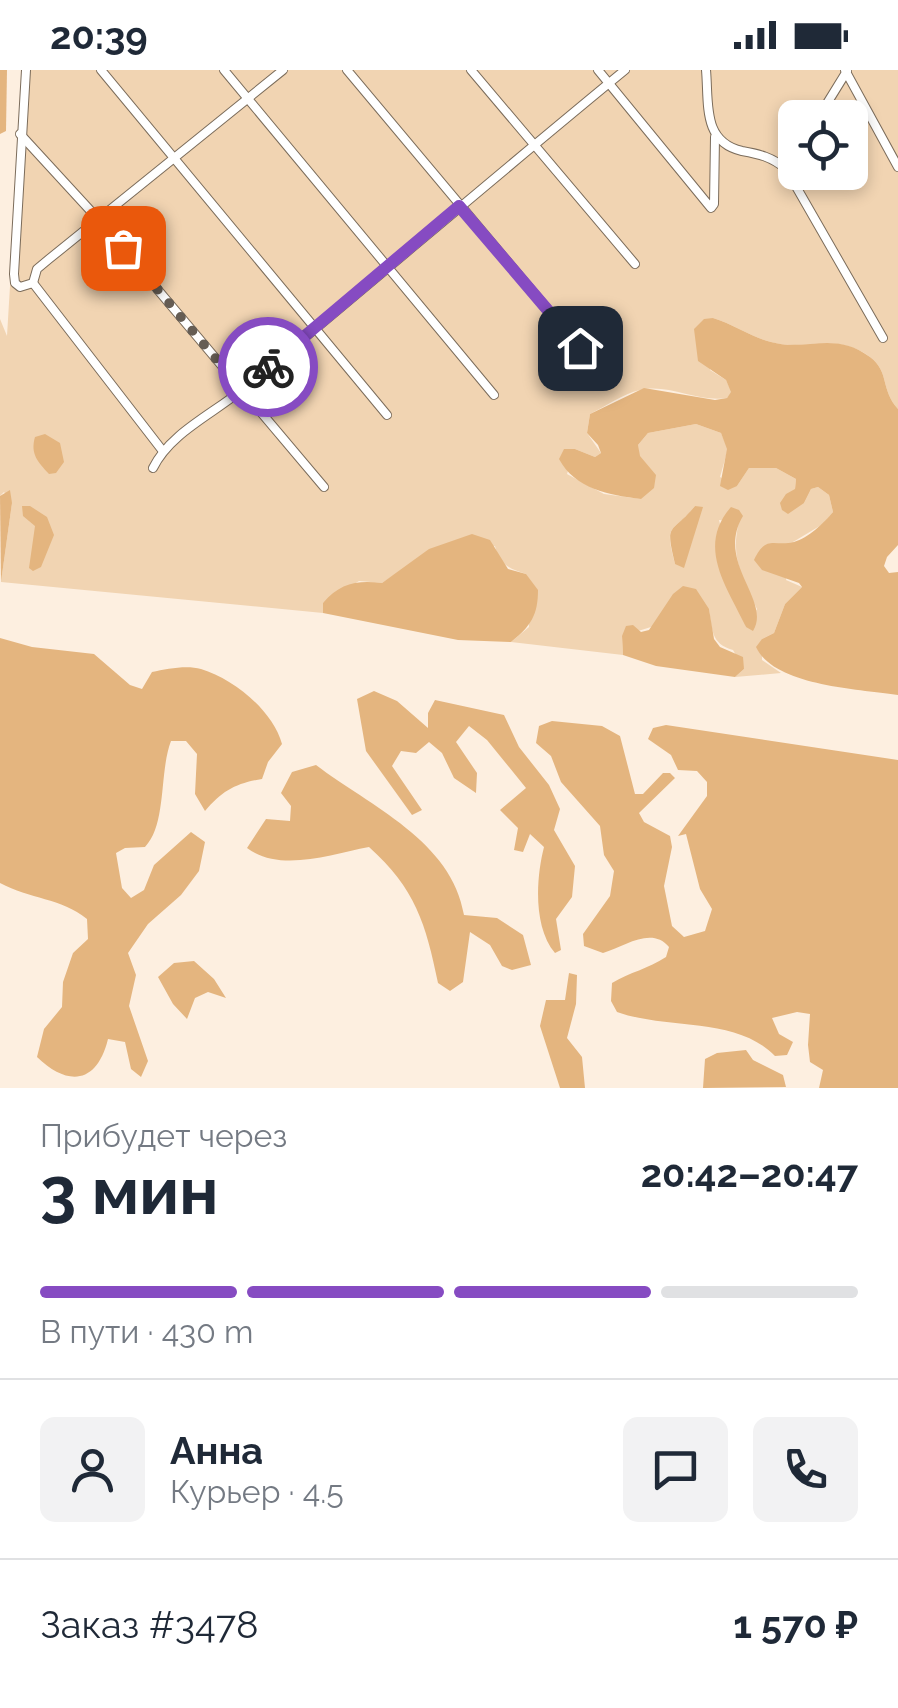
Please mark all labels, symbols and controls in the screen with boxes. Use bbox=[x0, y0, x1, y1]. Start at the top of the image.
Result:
text: 20:39 bbox=[50, 13, 148, 58]
map controls bbox=[778, 100, 868, 190]
button: locate bbox=[778, 100, 868, 190]
pin bbox=[81, 206, 166, 291]
icon: bag bbox=[96, 221, 151, 276]
pin bbox=[538, 306, 623, 391]
courier bbox=[218, 317, 318, 417]
icon: home bbox=[553, 321, 608, 376]
icon: bike bbox=[241, 340, 296, 395]
text: Прибудет через bbox=[40, 1117, 287, 1154]
text: 20:42–20:47 bbox=[641, 1151, 858, 1196]
text: 3 мин bbox=[40, 1153, 218, 1229]
text: В пути · 430 m bbox=[40, 1313, 253, 1350]
button: person bbox=[40, 1417, 145, 1522]
button: chat bbox=[623, 1417, 728, 1522]
button: phone bbox=[753, 1417, 858, 1522]
text: Анна bbox=[170, 1428, 263, 1473]
text: Курьер · 4.5 bbox=[170, 1473, 344, 1510]
text: Заказ #3478 bbox=[40, 1602, 259, 1647]
text: 1 570 ₽ bbox=[733, 1602, 858, 1647]

